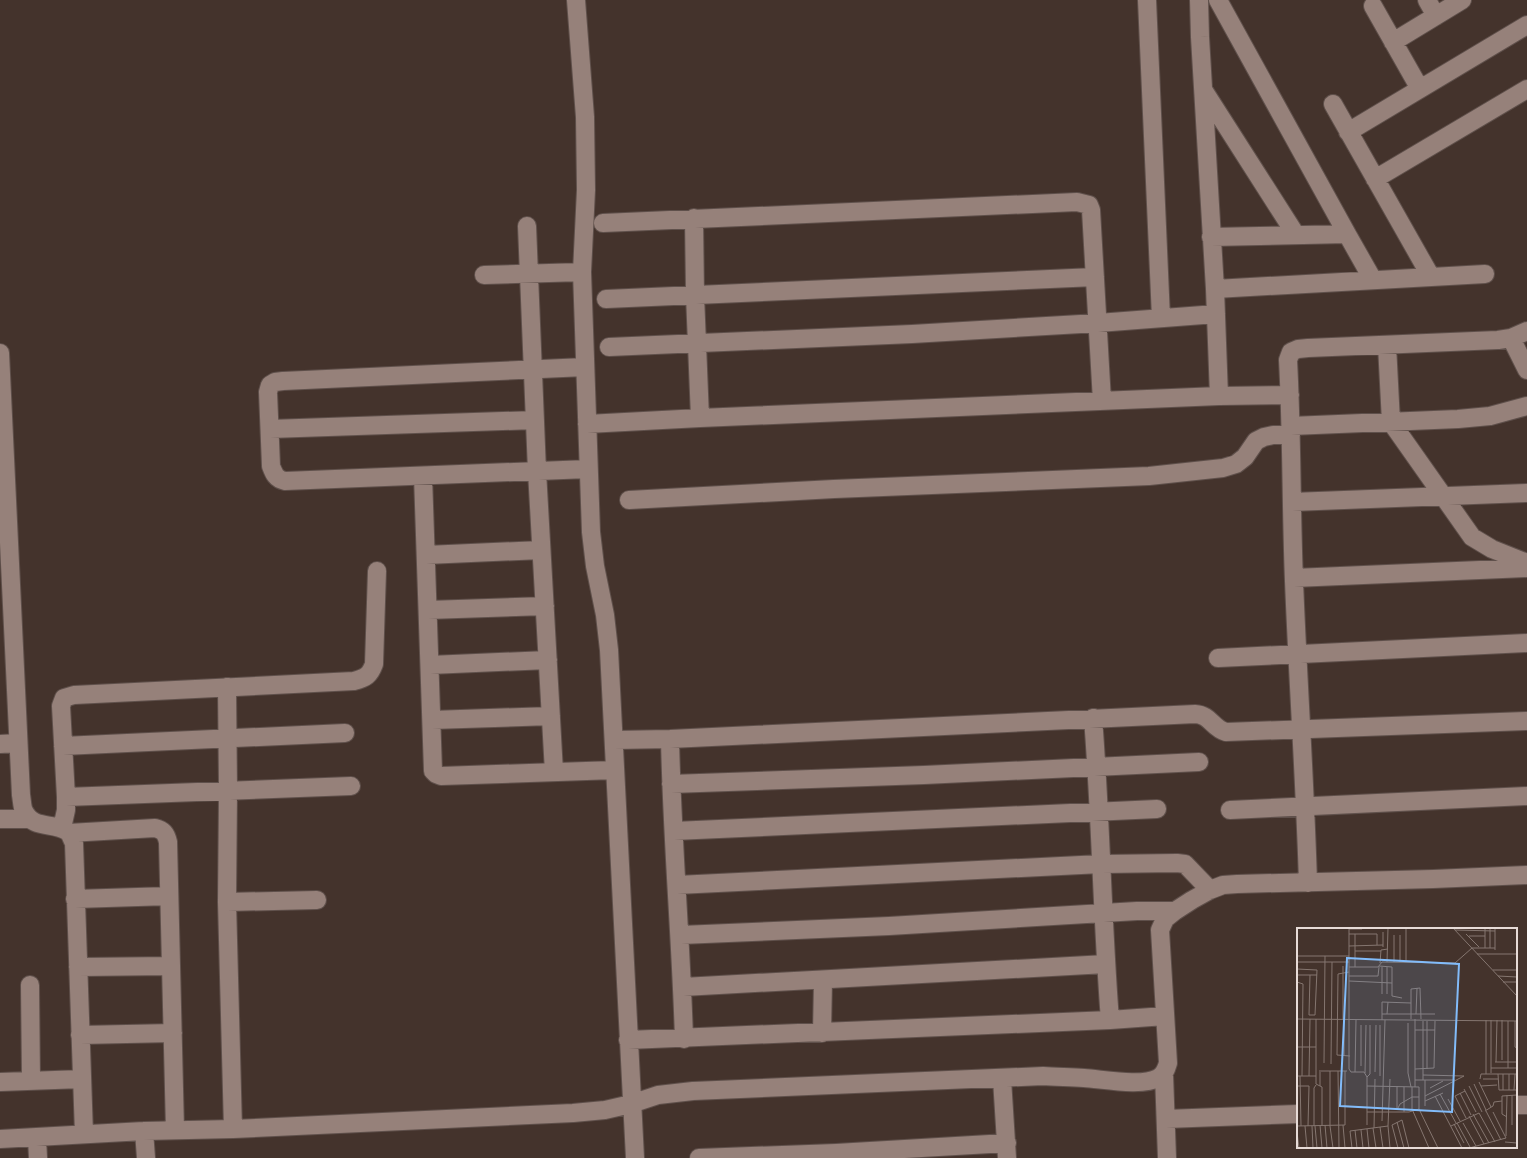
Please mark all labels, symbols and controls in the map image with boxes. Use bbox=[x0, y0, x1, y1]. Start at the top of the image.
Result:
inset map bbox=[1297, 928, 1517, 1148]

